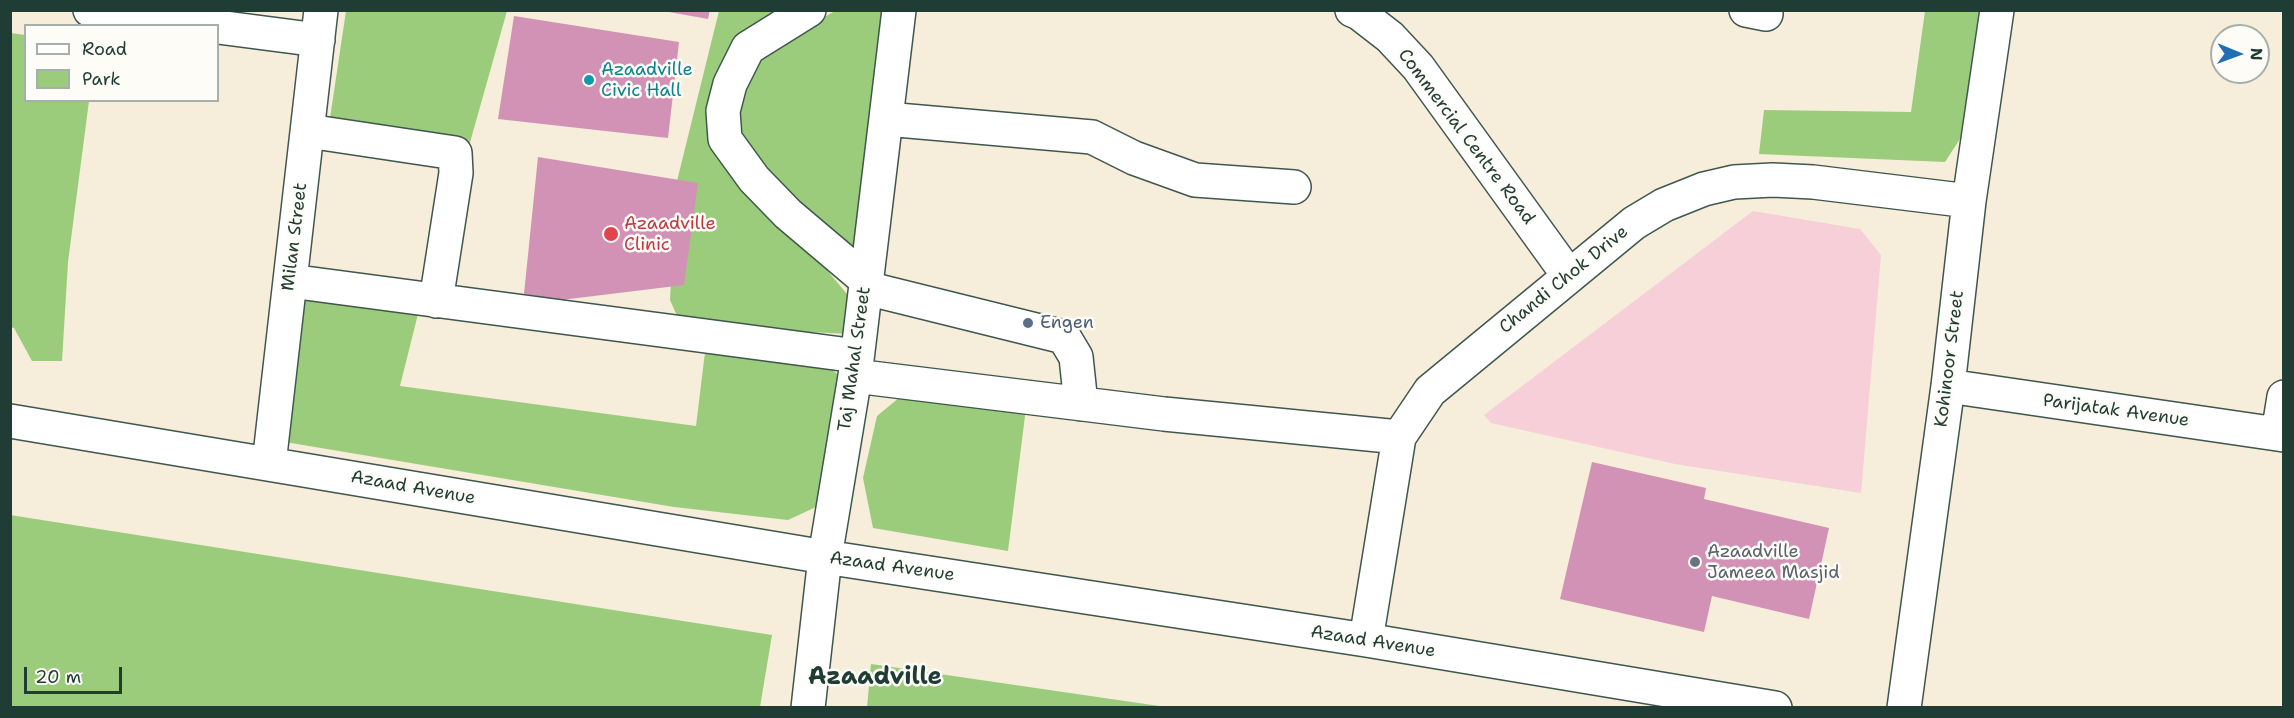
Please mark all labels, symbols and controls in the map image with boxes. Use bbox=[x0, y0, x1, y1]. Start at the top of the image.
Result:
legend bbox=[24, 24, 219, 102]
north arrow bbox=[2210, 24, 2270, 84]
text: Road bbox=[82, 37, 127, 61]
street label: Commercial Centre Road bbox=[1393, 45, 1539, 229]
text: N bbox=[2246, 48, 2267, 61]
place label: Azaadville Civic Hall bbox=[601, 59, 693, 101]
text: Park bbox=[82, 67, 121, 91]
marker: Azaadville Civic Hall bbox=[582, 73, 596, 87]
street label: Milan Street bbox=[278, 182, 312, 292]
place label: Azaadville Clinic bbox=[624, 213, 716, 256]
street label: Chandi Chok Drive bbox=[1495, 221, 1633, 339]
marker: Azaadville Clinic bbox=[602, 225, 620, 243]
street label: Taj Mahal Street bbox=[834, 285, 876, 433]
street label: Kohinoor Street bbox=[1931, 289, 1969, 429]
place label: Engen bbox=[1040, 312, 1094, 334]
marker: Engen bbox=[1021, 316, 1035, 330]
street label: Parijatak Avenue bbox=[2041, 390, 2191, 432]
street label: Azaad Avenue bbox=[349, 466, 477, 510]
place label: Azaadville Jameea Masjid bbox=[1707, 541, 1840, 584]
street label: Azaad Avenue bbox=[828, 548, 956, 586]
marker: Azaadville Jameea Masjid bbox=[1688, 555, 1702, 569]
street label: Azaad Avenue bbox=[1309, 621, 1437, 663]
scale bar bbox=[27, 655, 124, 693]
district label: Azaadville bbox=[808, 664, 942, 692]
text: 20 m bbox=[35, 665, 81, 689]

